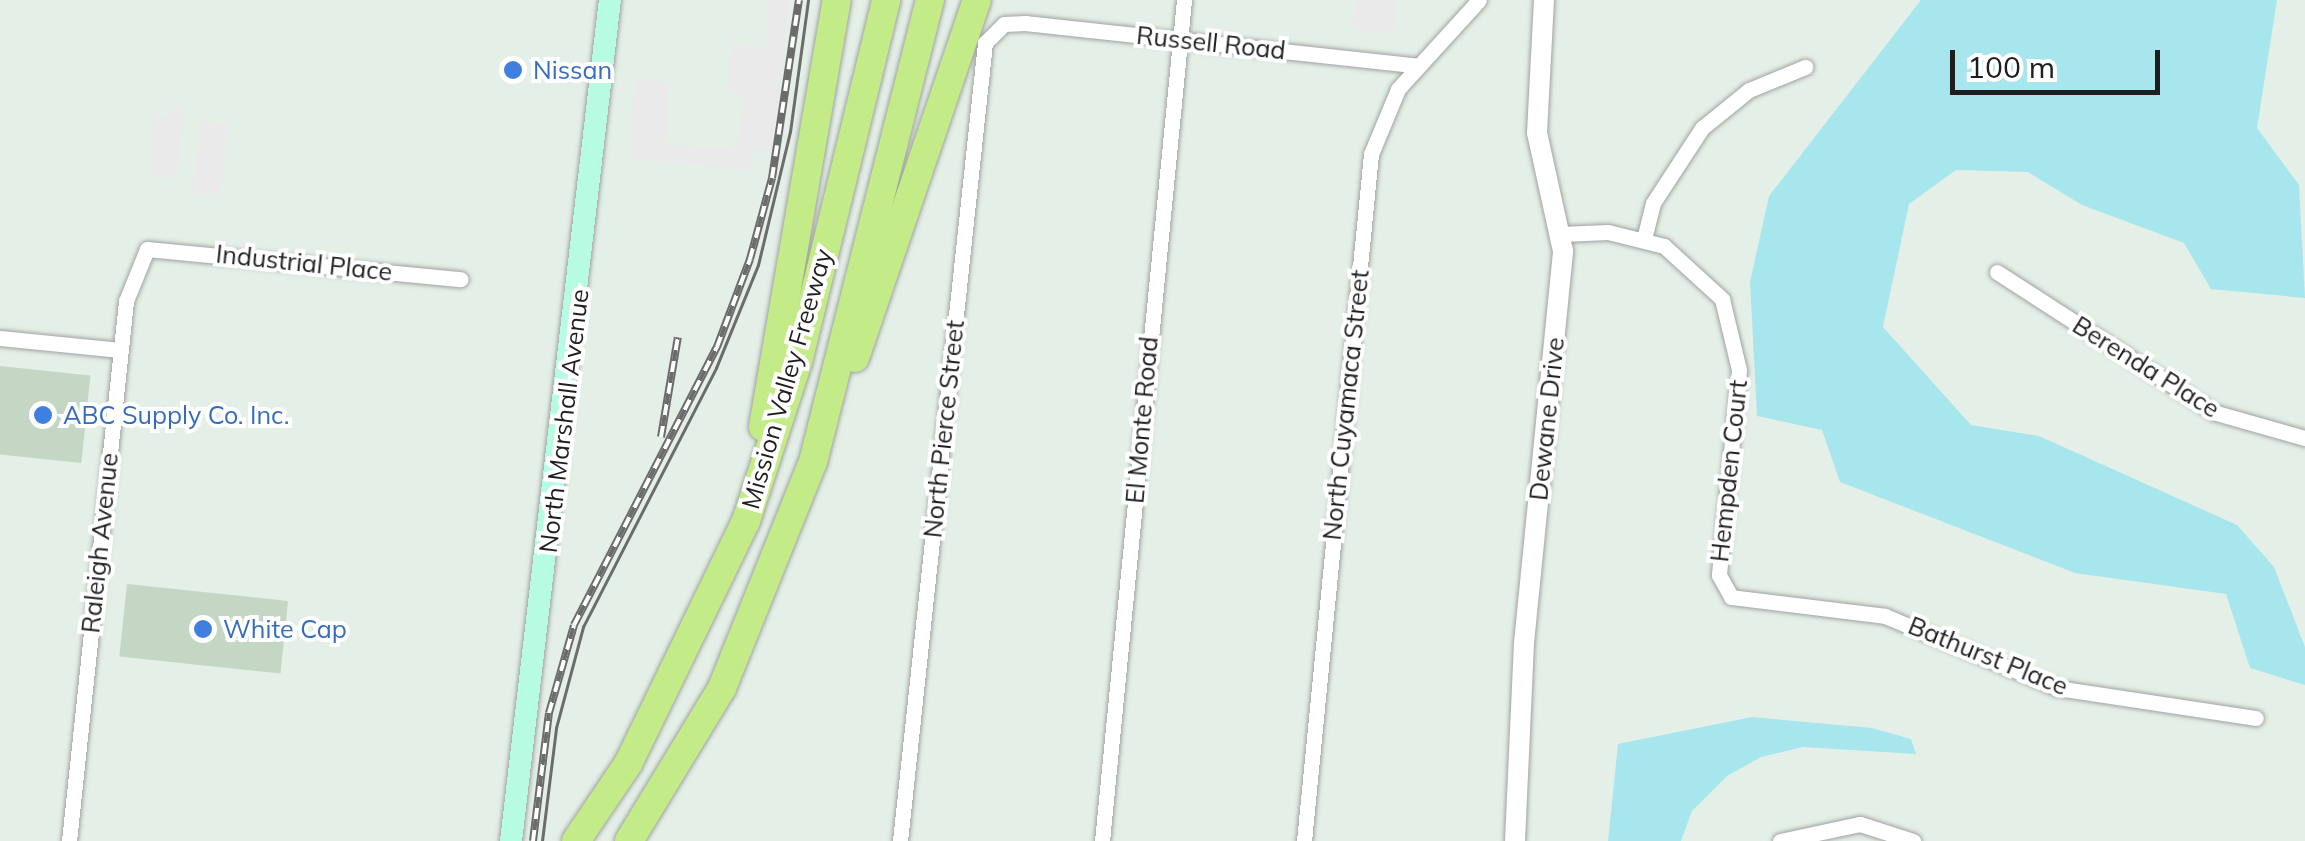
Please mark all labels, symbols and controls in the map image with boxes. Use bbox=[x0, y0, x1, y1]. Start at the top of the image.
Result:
street label: Russell Road bbox=[1135, 20, 1287, 66]
scale bar bbox=[1955, 30, 2165, 92]
text: 100 m bbox=[1967, 48, 2055, 86]
place label: Nissan bbox=[533, 55, 612, 85]
marker: Nissan bbox=[502, 59, 524, 81]
street label: Industrial Place bbox=[214, 239, 394, 287]
street label: Mission Valley Freeway bbox=[735, 246, 839, 512]
street label: North Cuyamaca Street bbox=[1317, 268, 1375, 542]
street label: North Marshall Avenue bbox=[533, 287, 595, 555]
street label: Berenda Place bbox=[2067, 310, 2225, 424]
street label: North Pierce Street bbox=[918, 319, 970, 539]
street label: El Monte Road bbox=[1120, 335, 1164, 505]
street label: Dewane Drive bbox=[1524, 336, 1570, 502]
street label: Hempden Court bbox=[1705, 378, 1753, 564]
place label: ABC Supply Co. Inc. bbox=[63, 400, 289, 430]
marker: ABC Supply Co. Inc. bbox=[32, 404, 54, 426]
street label: Raleigh Avenue bbox=[76, 451, 124, 635]
street label: Bathurst Place bbox=[1904, 610, 2072, 702]
place label: White Cap bbox=[223, 614, 347, 644]
marker: White Cap bbox=[192, 618, 214, 640]

